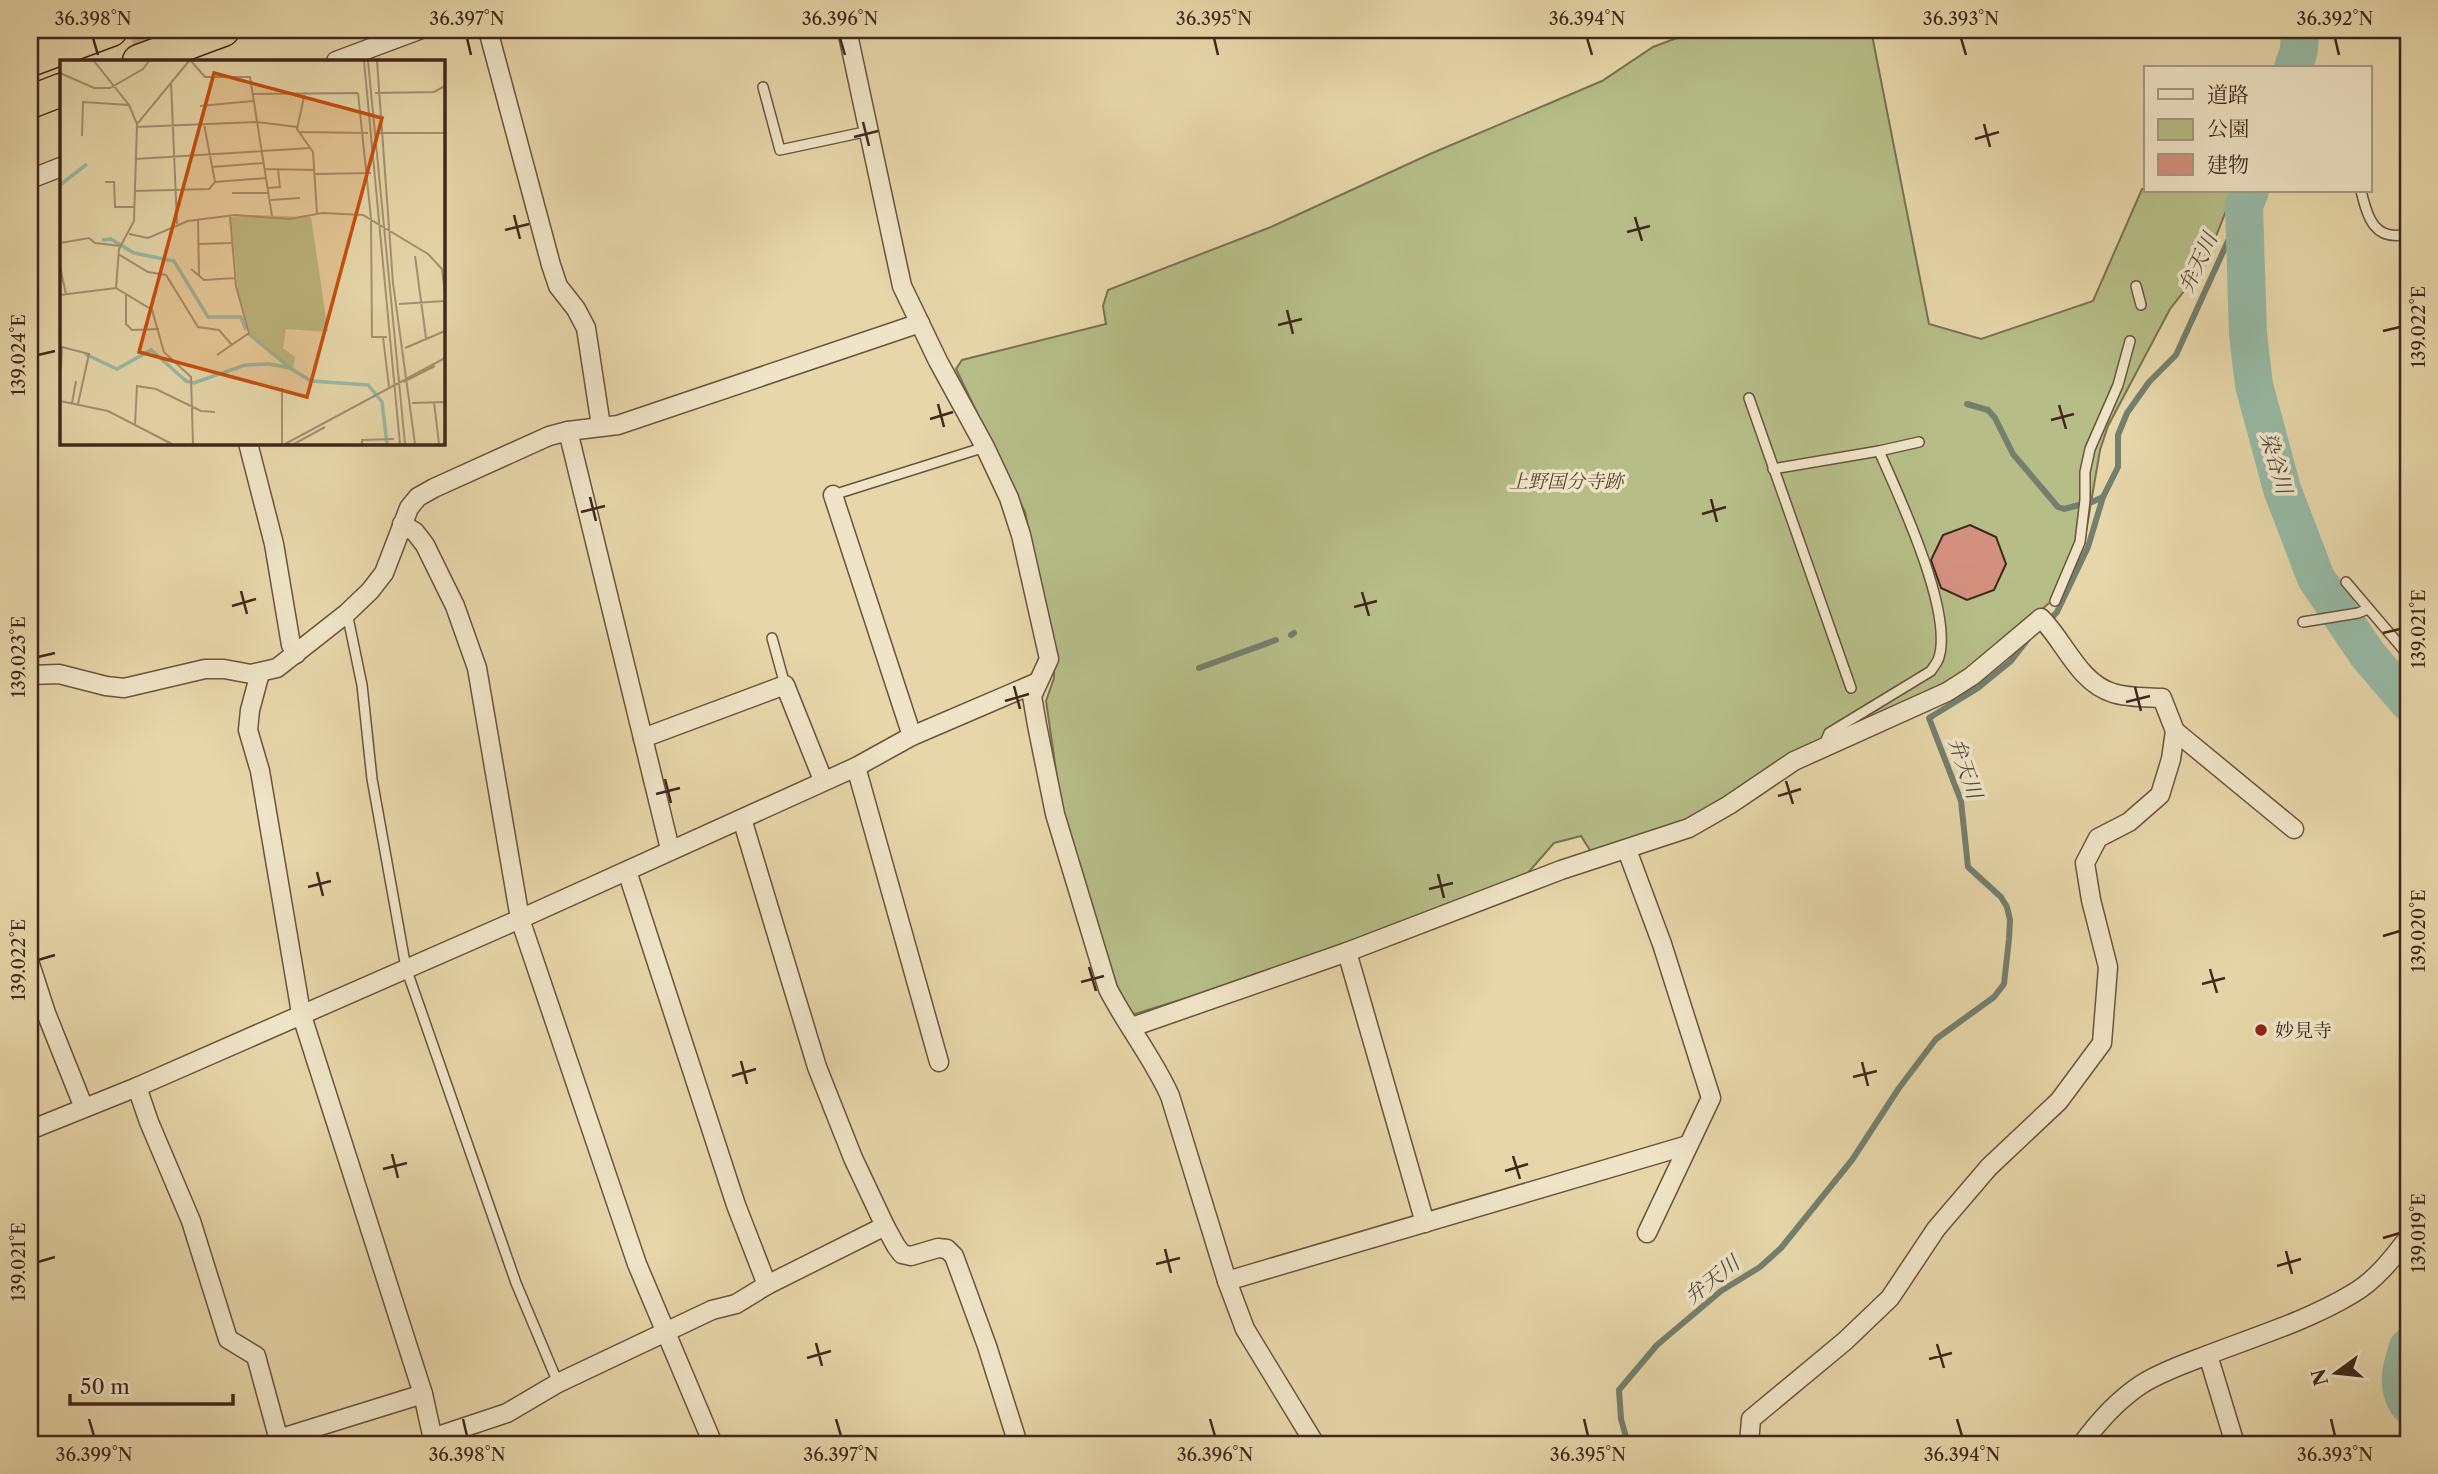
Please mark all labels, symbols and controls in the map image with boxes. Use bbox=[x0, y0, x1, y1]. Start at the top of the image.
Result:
text: 36.398°N bbox=[54, 8, 132, 30]
text: 36.397°N bbox=[429, 8, 505, 30]
text: 36.396°N bbox=[802, 8, 878, 30]
text: 36.395°N bbox=[1176, 8, 1252, 30]
text: 36.394°N bbox=[1549, 8, 1625, 30]
text: 36.393°N bbox=[1923, 8, 1999, 30]
text: 36.392°N bbox=[2297, 8, 2374, 30]
inset map bbox=[60, 60, 444, 444]
legend bbox=[2144, 66, 2372, 192]
text: 道路 bbox=[2207, 82, 2249, 107]
text: 公園 bbox=[2207, 116, 2249, 141]
text: 建物 bbox=[2207, 152, 2249, 177]
water label: 弁天川 bbox=[2173, 227, 2223, 297]
text: 139.022°E bbox=[2408, 286, 2430, 368]
text: 139.024°E bbox=[8, 314, 30, 396]
water label: 染谷川 bbox=[2256, 429, 2298, 499]
park label: 上野国分寺跡 bbox=[1509, 470, 1626, 493]
text: 139.021°E bbox=[2408, 589, 2430, 669]
text: 139.023°E bbox=[8, 616, 30, 698]
water label: 弁天川 bbox=[1943, 734, 1988, 804]
text: 139.020°E bbox=[2408, 889, 2430, 973]
text: 139.022°E bbox=[8, 919, 30, 1001]
place label: 妙見寺 bbox=[2275, 1019, 2332, 1042]
marker: 妙見寺 bbox=[2253, 1022, 2269, 1038]
text: 139.019°E bbox=[2408, 1193, 2430, 1273]
text: 139.021°E bbox=[8, 1222, 30, 1302]
water label: 弁天川 bbox=[1679, 1249, 1746, 1309]
north arrow bbox=[2302, 1338, 2372, 1408]
scale bar bbox=[70, 1362, 233, 1406]
text: N bbox=[2307, 1366, 2333, 1388]
text: 50 m bbox=[80, 1374, 130, 1399]
text: 36.399°N bbox=[55, 1444, 133, 1466]
text: 36.398°N bbox=[428, 1444, 506, 1466]
text: 36.397°N bbox=[803, 1444, 879, 1466]
text: 36.396°N bbox=[1177, 1444, 1253, 1466]
text: 36.395°N bbox=[1550, 1444, 1626, 1466]
text: 36.394°N bbox=[1924, 1444, 2000, 1466]
text: 36.393°N bbox=[2297, 1444, 2373, 1466]

